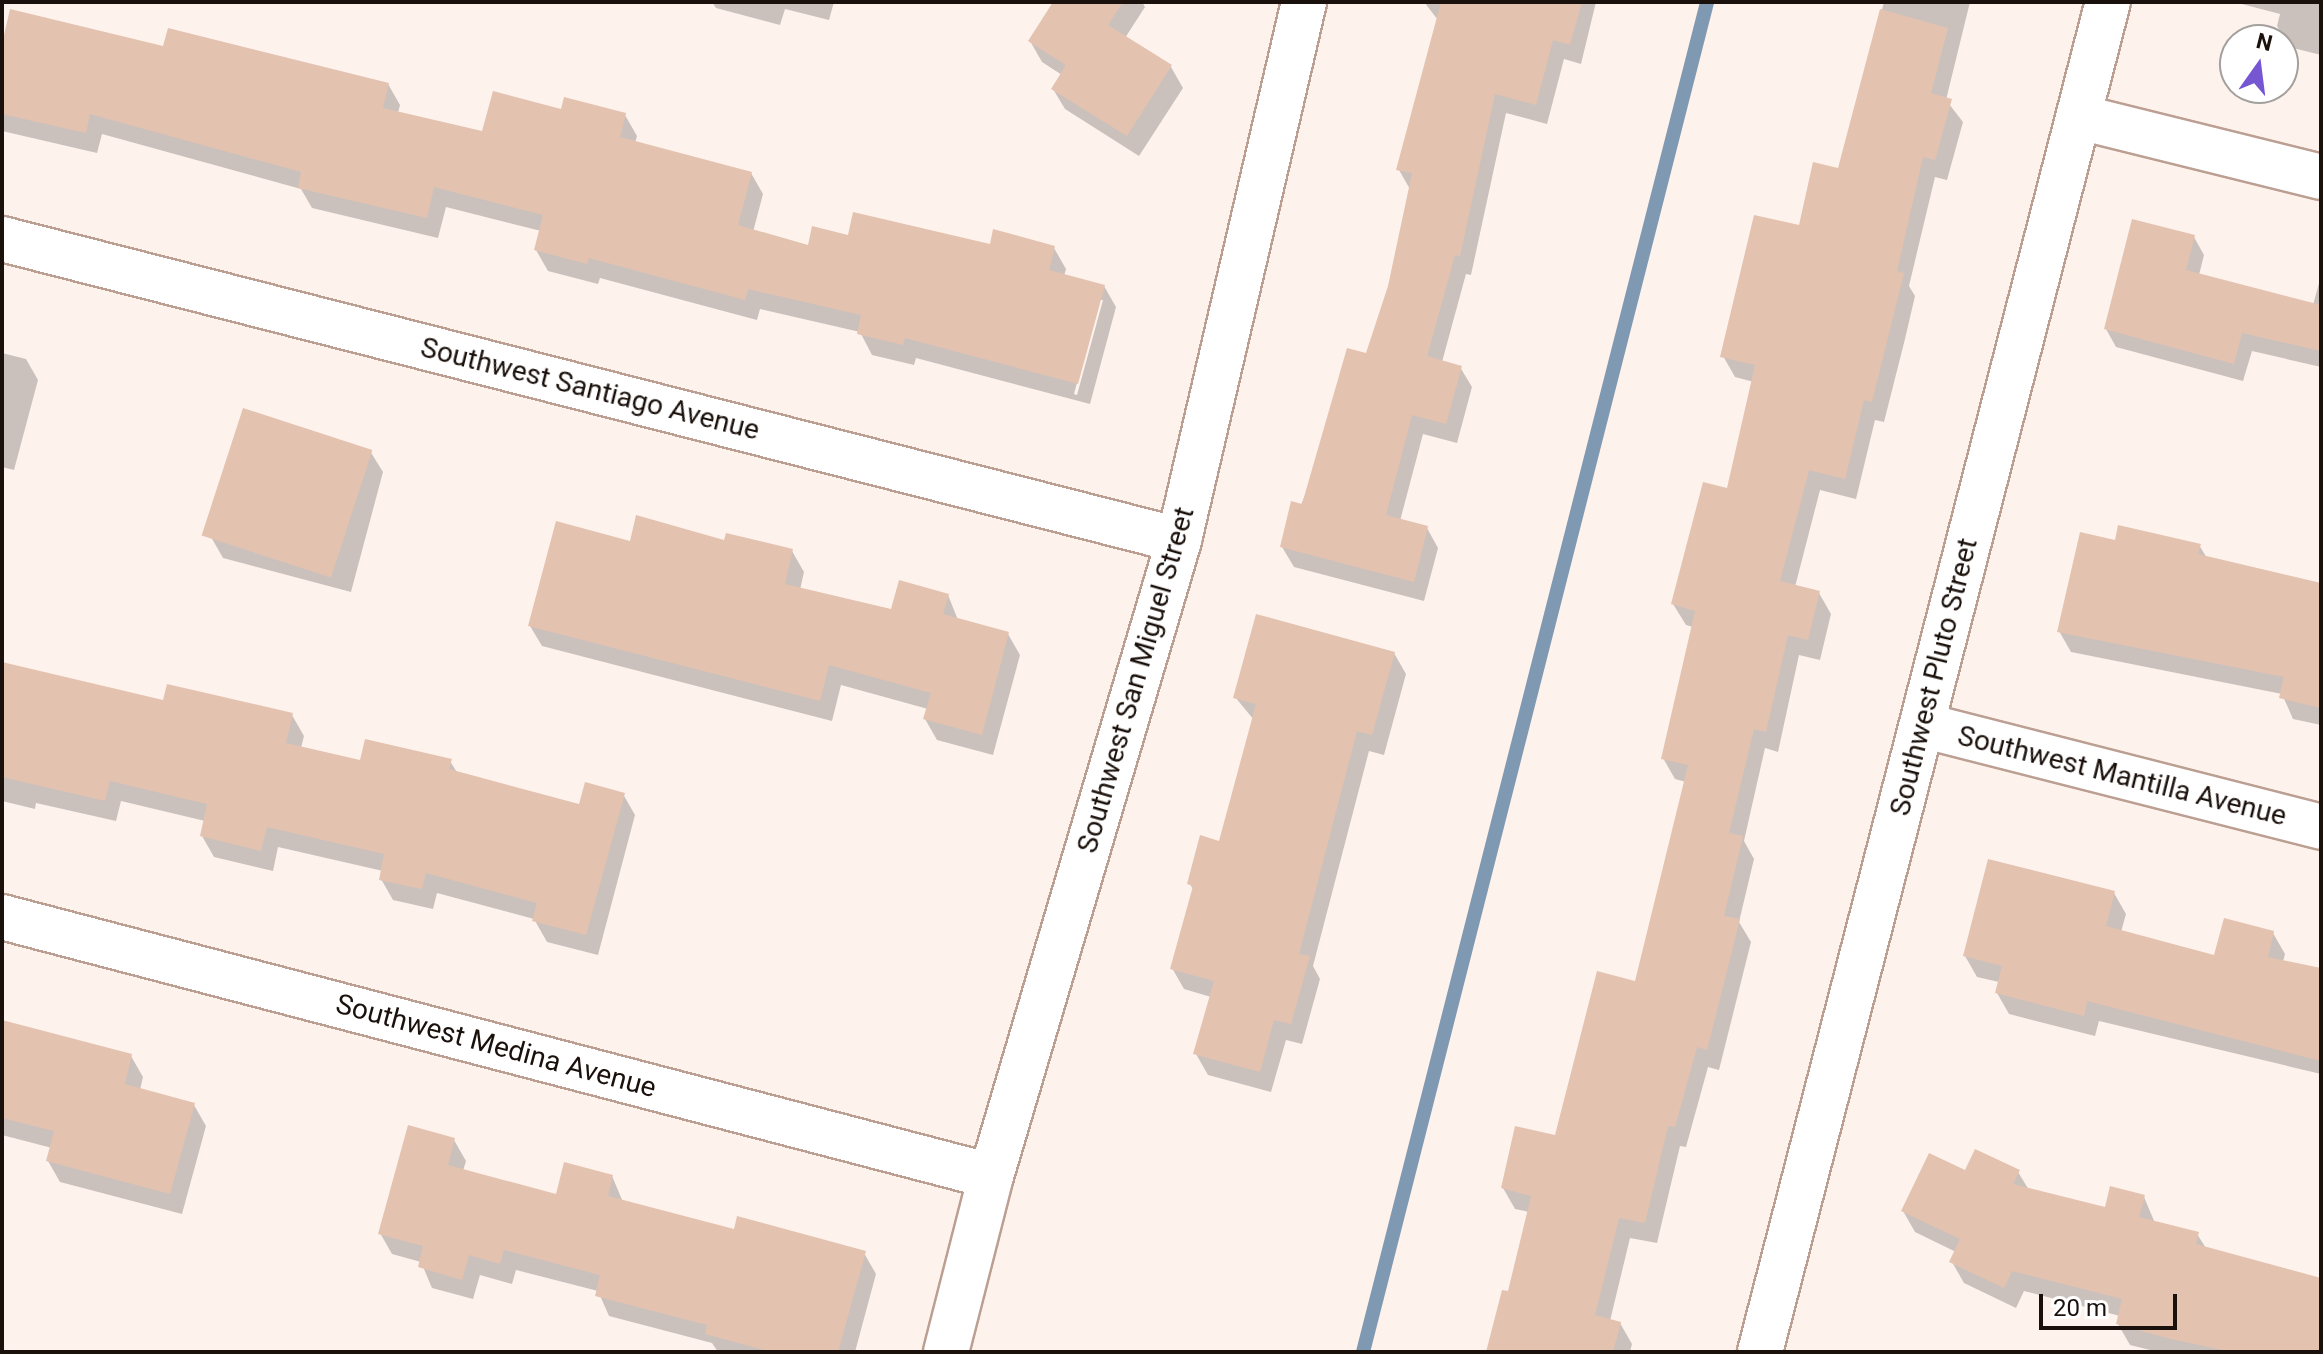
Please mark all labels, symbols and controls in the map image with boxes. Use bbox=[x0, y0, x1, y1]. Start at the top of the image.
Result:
north arrow bbox=[2219, 24, 2299, 104]
text: N bbox=[2254, 28, 2275, 56]
street label: Southwest Santiago Avenue bbox=[417, 331, 763, 447]
street label: Southwest San Miguel Street bbox=[1070, 503, 1202, 857]
street label: Southwest Pluto Street bbox=[1883, 535, 1985, 819]
street label: Southwest Mantilla Avenue bbox=[1954, 719, 2290, 833]
street label: Southwest Medina Avenue bbox=[332, 987, 660, 1105]
scale bar bbox=[2043, 1278, 2181, 1328]
text: 20 m bbox=[2053, 1294, 2107, 1322]

